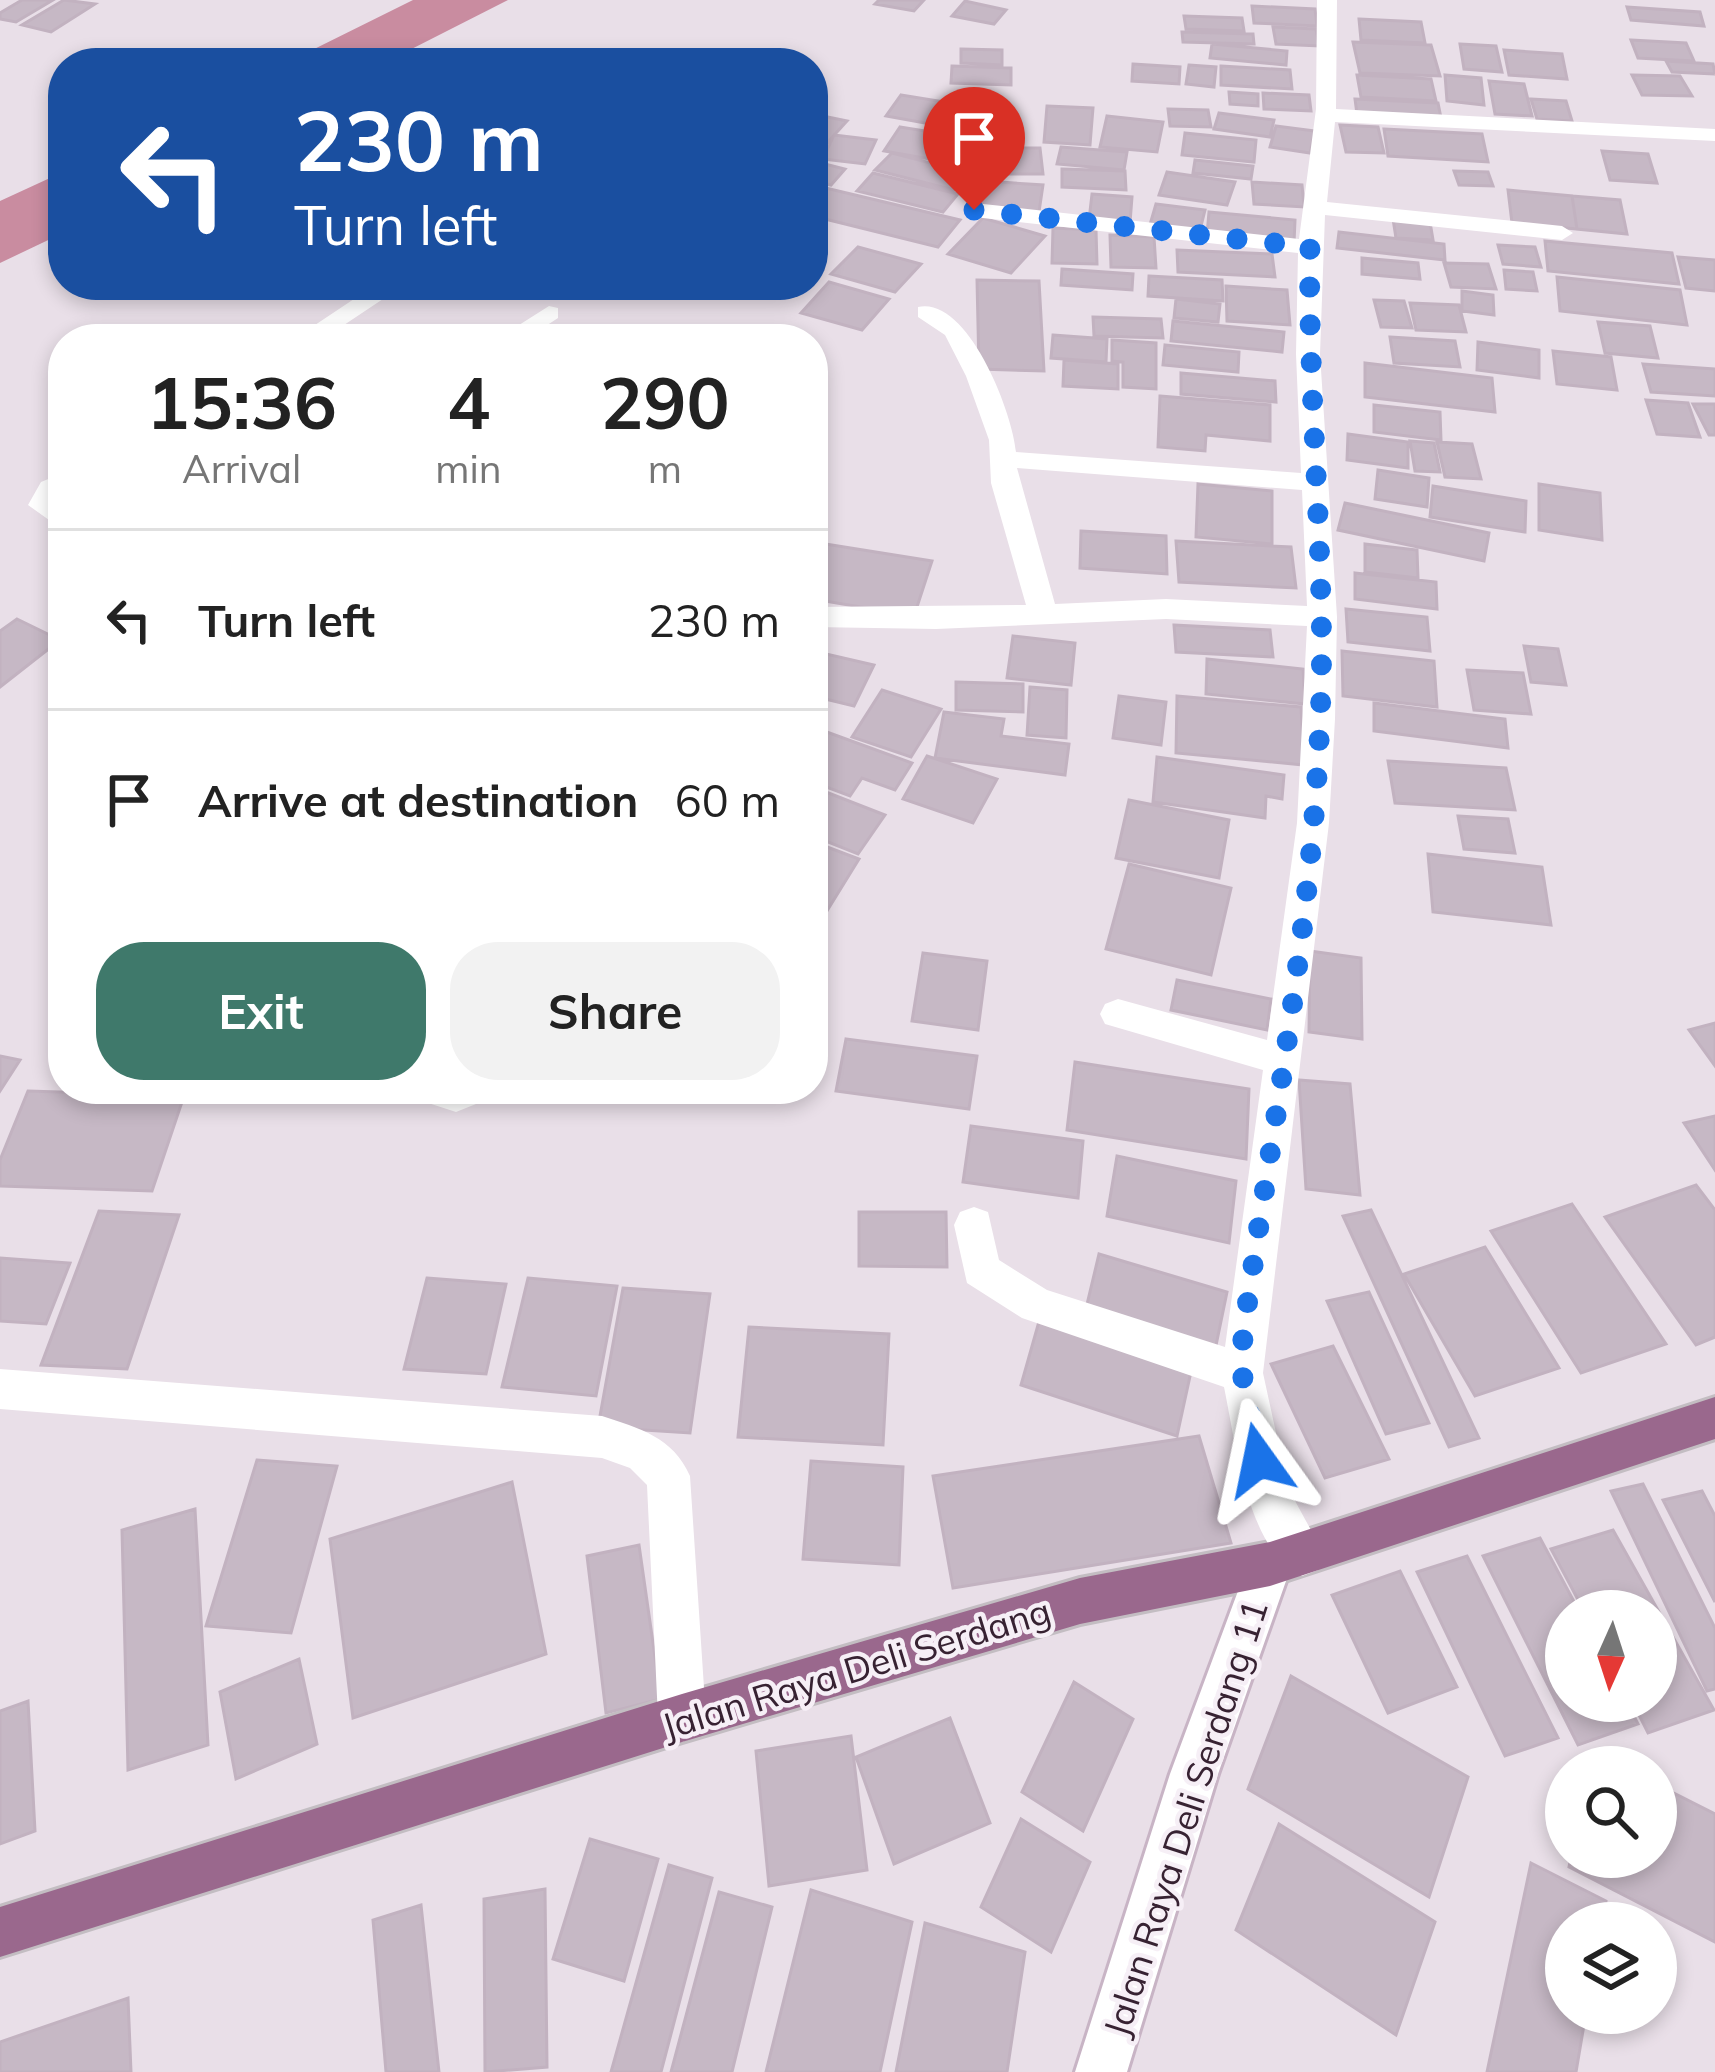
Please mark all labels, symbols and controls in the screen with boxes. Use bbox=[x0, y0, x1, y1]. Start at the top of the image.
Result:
text: 230 m bbox=[294, 87, 544, 192]
pin bbox=[923, 87, 1025, 210]
icon: left bbox=[96, 96, 252, 252]
icon: arrive bbox=[941, 105, 1007, 171]
text: Turn left bbox=[294, 191, 497, 259]
text: 15:36 bbox=[146, 357, 337, 447]
text: 4 bbox=[447, 357, 490, 447]
text: 290 bbox=[600, 357, 730, 447]
text: Arrival bbox=[182, 444, 301, 493]
text: min bbox=[435, 444, 502, 493]
text: m bbox=[648, 444, 682, 493]
icon: left bbox=[96, 587, 162, 653]
text: Turn left bbox=[198, 592, 375, 648]
text: 230 m bbox=[648, 592, 780, 648]
icon: arrive bbox=[96, 767, 162, 833]
text: Arrive at destination bbox=[198, 772, 638, 828]
text: 60 m bbox=[675, 772, 780, 828]
button: Exit bbox=[96, 942, 426, 1080]
button: Share bbox=[450, 942, 780, 1080]
position arrow bbox=[1196, 1397, 1322, 1523]
street label: Jalan Raya Deli Serdang bbox=[656, 1587, 1056, 1749]
north arrow bbox=[1545, 1590, 1677, 1722]
map controls bbox=[1545, 1590, 1677, 2034]
street label: Jalan Raya Deli Serdang 11 bbox=[1093, 1594, 1277, 2042]
button: search bbox=[1545, 1746, 1677, 1878]
button: layers bbox=[1545, 1902, 1677, 2034]

